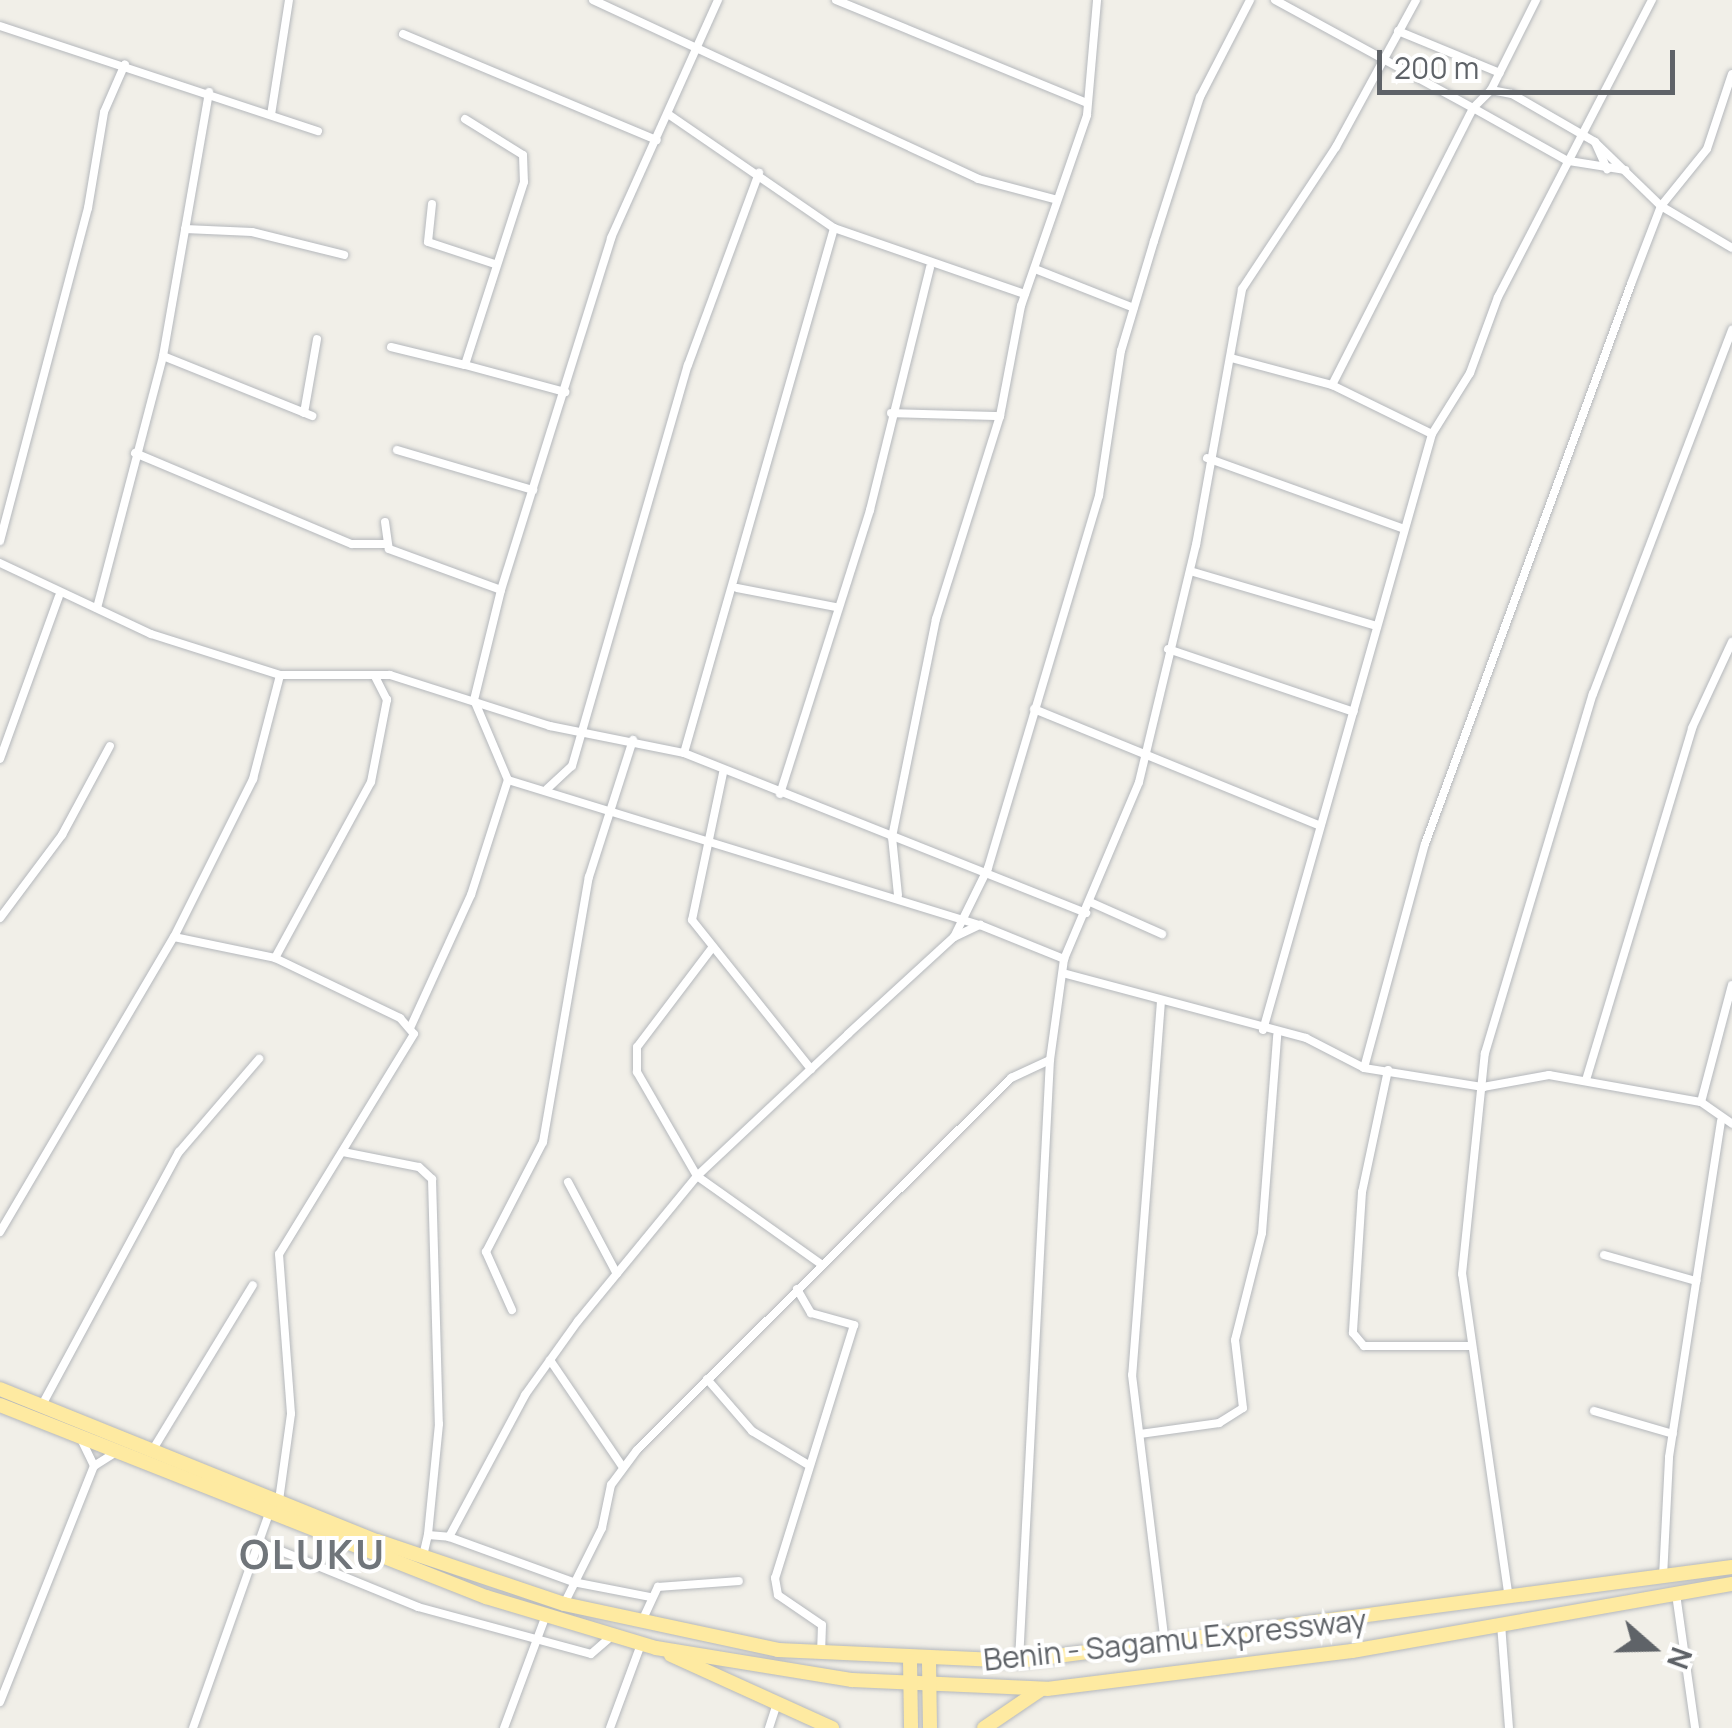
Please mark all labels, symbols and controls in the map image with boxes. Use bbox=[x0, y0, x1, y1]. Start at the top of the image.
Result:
scale bar bbox=[1382, 30, 1680, 92]
text: 200 m bbox=[1394, 47, 1479, 88]
district label: OLUKU bbox=[239, 1530, 387, 1578]
north arrow bbox=[1602, 1598, 1702, 1698]
street label: Benin - Sagamu Expressway bbox=[982, 1602, 1368, 1678]
text: N bbox=[1659, 1642, 1701, 1674]

